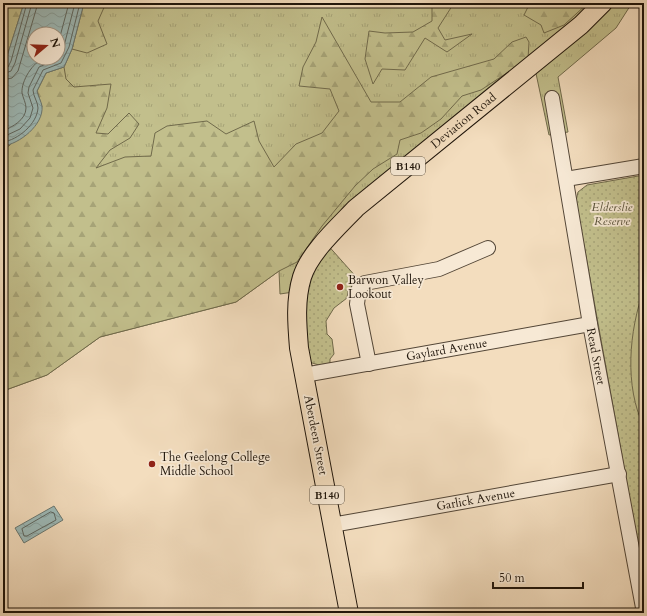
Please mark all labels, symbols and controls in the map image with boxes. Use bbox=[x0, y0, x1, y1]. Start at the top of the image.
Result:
north arrow bbox=[26, 26, 66, 66]
text: N bbox=[46, 36, 64, 50]
street label: Deviation Road bbox=[427, 89, 500, 152]
road number: B140 bbox=[391, 157, 425, 175]
park label: Elderslie Reserve bbox=[592, 199, 633, 229]
place label: Barwon Valley Lookout bbox=[348, 272, 424, 302]
marker: Barwon Valley Lookout bbox=[335, 282, 345, 292]
street label: Read Street bbox=[583, 327, 609, 386]
street label: Gaylard Avenue bbox=[405, 334, 489, 365]
street label: Aberdeen Street bbox=[300, 394, 332, 476]
place label: The Geelong College Middle School bbox=[160, 449, 270, 479]
marker: The Geelong College Middle School bbox=[147, 459, 157, 469]
street label: Garlick Avenue bbox=[435, 485, 516, 514]
road number: B140 bbox=[310, 486, 344, 504]
scale bar bbox=[493, 564, 583, 590]
text: 50 m bbox=[499, 570, 526, 586]

